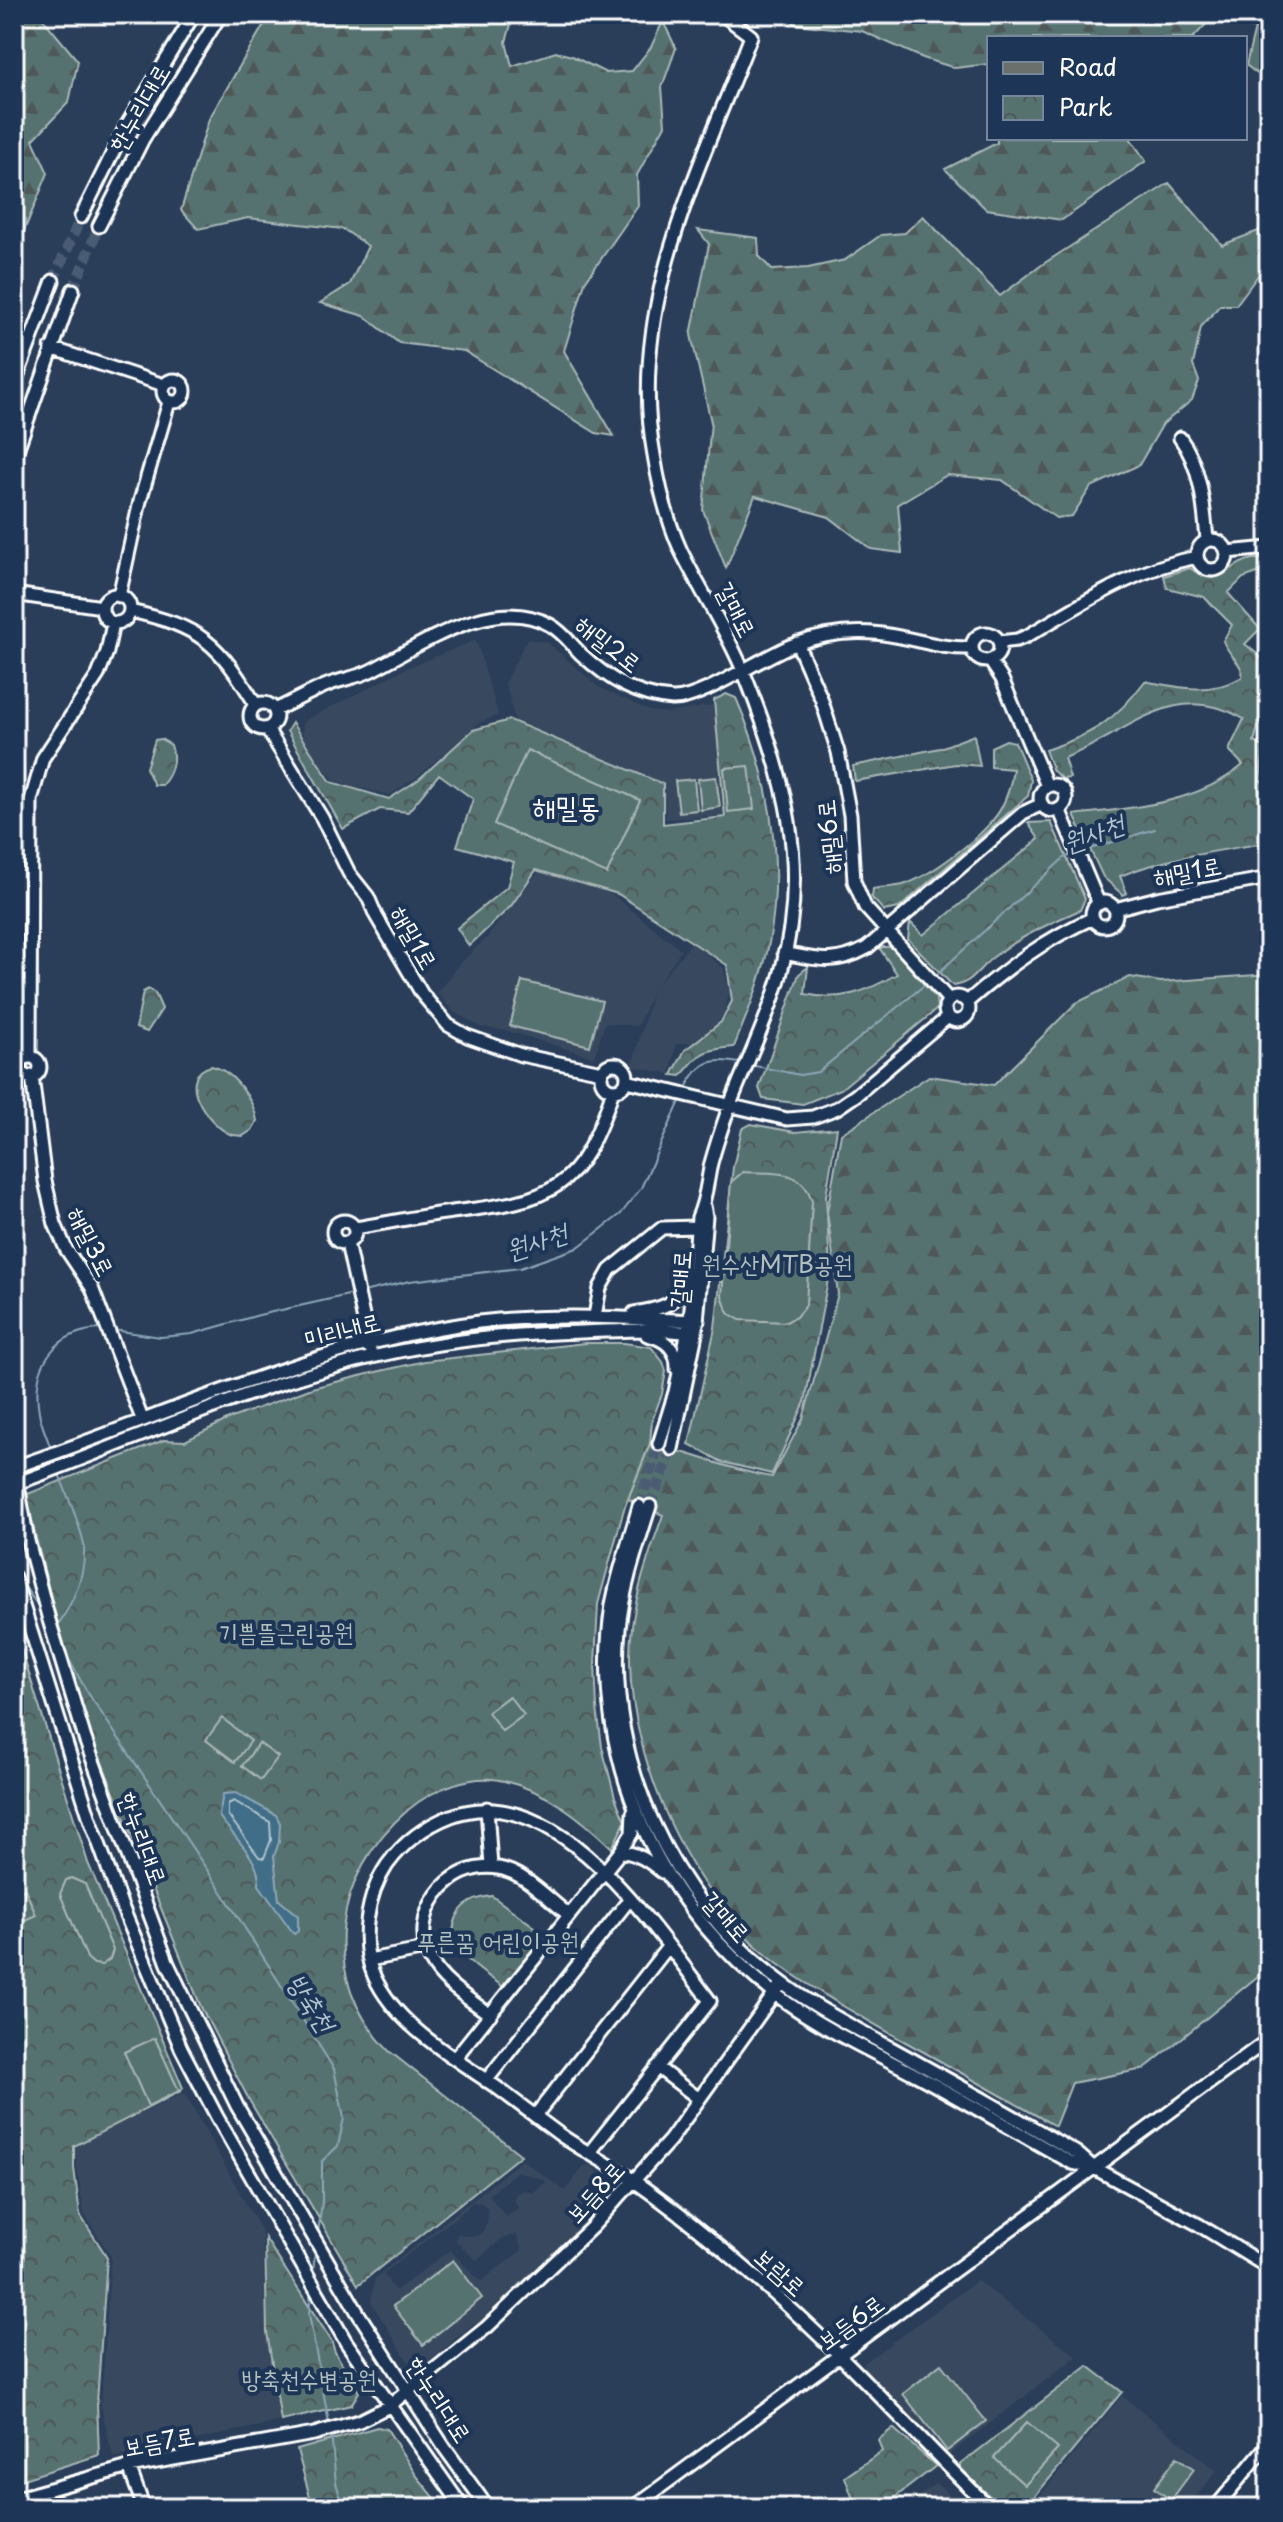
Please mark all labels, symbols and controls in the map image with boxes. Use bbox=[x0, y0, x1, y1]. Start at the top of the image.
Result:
legend bbox=[987, 36, 1247, 140]
text: Road bbox=[1059, 48, 1117, 84]
street label: 한누리대로 bbox=[98, 56, 178, 158]
text: Park bbox=[1059, 88, 1113, 124]
street label: 갈매로 bbox=[708, 575, 766, 643]
street label: 해밀2로 bbox=[568, 606, 650, 680]
district label: 해밀동 bbox=[532, 784, 600, 827]
street label: 해밀6로 bbox=[806, 798, 850, 876]
water label: 원사천 bbox=[1057, 802, 1132, 861]
street label: 해밀1로 bbox=[1150, 846, 1224, 894]
street label: 해밀1로 bbox=[382, 898, 448, 976]
street label: 해밀3로 bbox=[59, 1200, 125, 1282]
water label: 원사천 bbox=[500, 1211, 575, 1268]
park label: 원수산MTB공원 bbox=[701, 1245, 853, 1281]
street label: 갈매로 bbox=[659, 1249, 699, 1309]
street label: 미리내로 bbox=[300, 1302, 384, 1356]
park label: 기쁨뜰근린공원 bbox=[218, 1613, 354, 1649]
street label: 한누리대로 bbox=[111, 1786, 177, 1890]
street label: 갈매로 bbox=[694, 1882, 760, 1950]
park label: 푸른꿈 어린이공원 bbox=[417, 1922, 579, 1958]
water label: 방축천 bbox=[279, 1965, 347, 2042]
street label: 보듬8로 bbox=[556, 2152, 632, 2230]
street label: 보람로 bbox=[747, 2238, 815, 2304]
street label: 보듬6로 bbox=[809, 2284, 891, 2358]
street label: 한누리대로 bbox=[399, 2349, 481, 2449]
park label: 방축천수변공원 bbox=[241, 2360, 377, 2396]
street label: 보듬7로 bbox=[121, 2416, 197, 2464]

